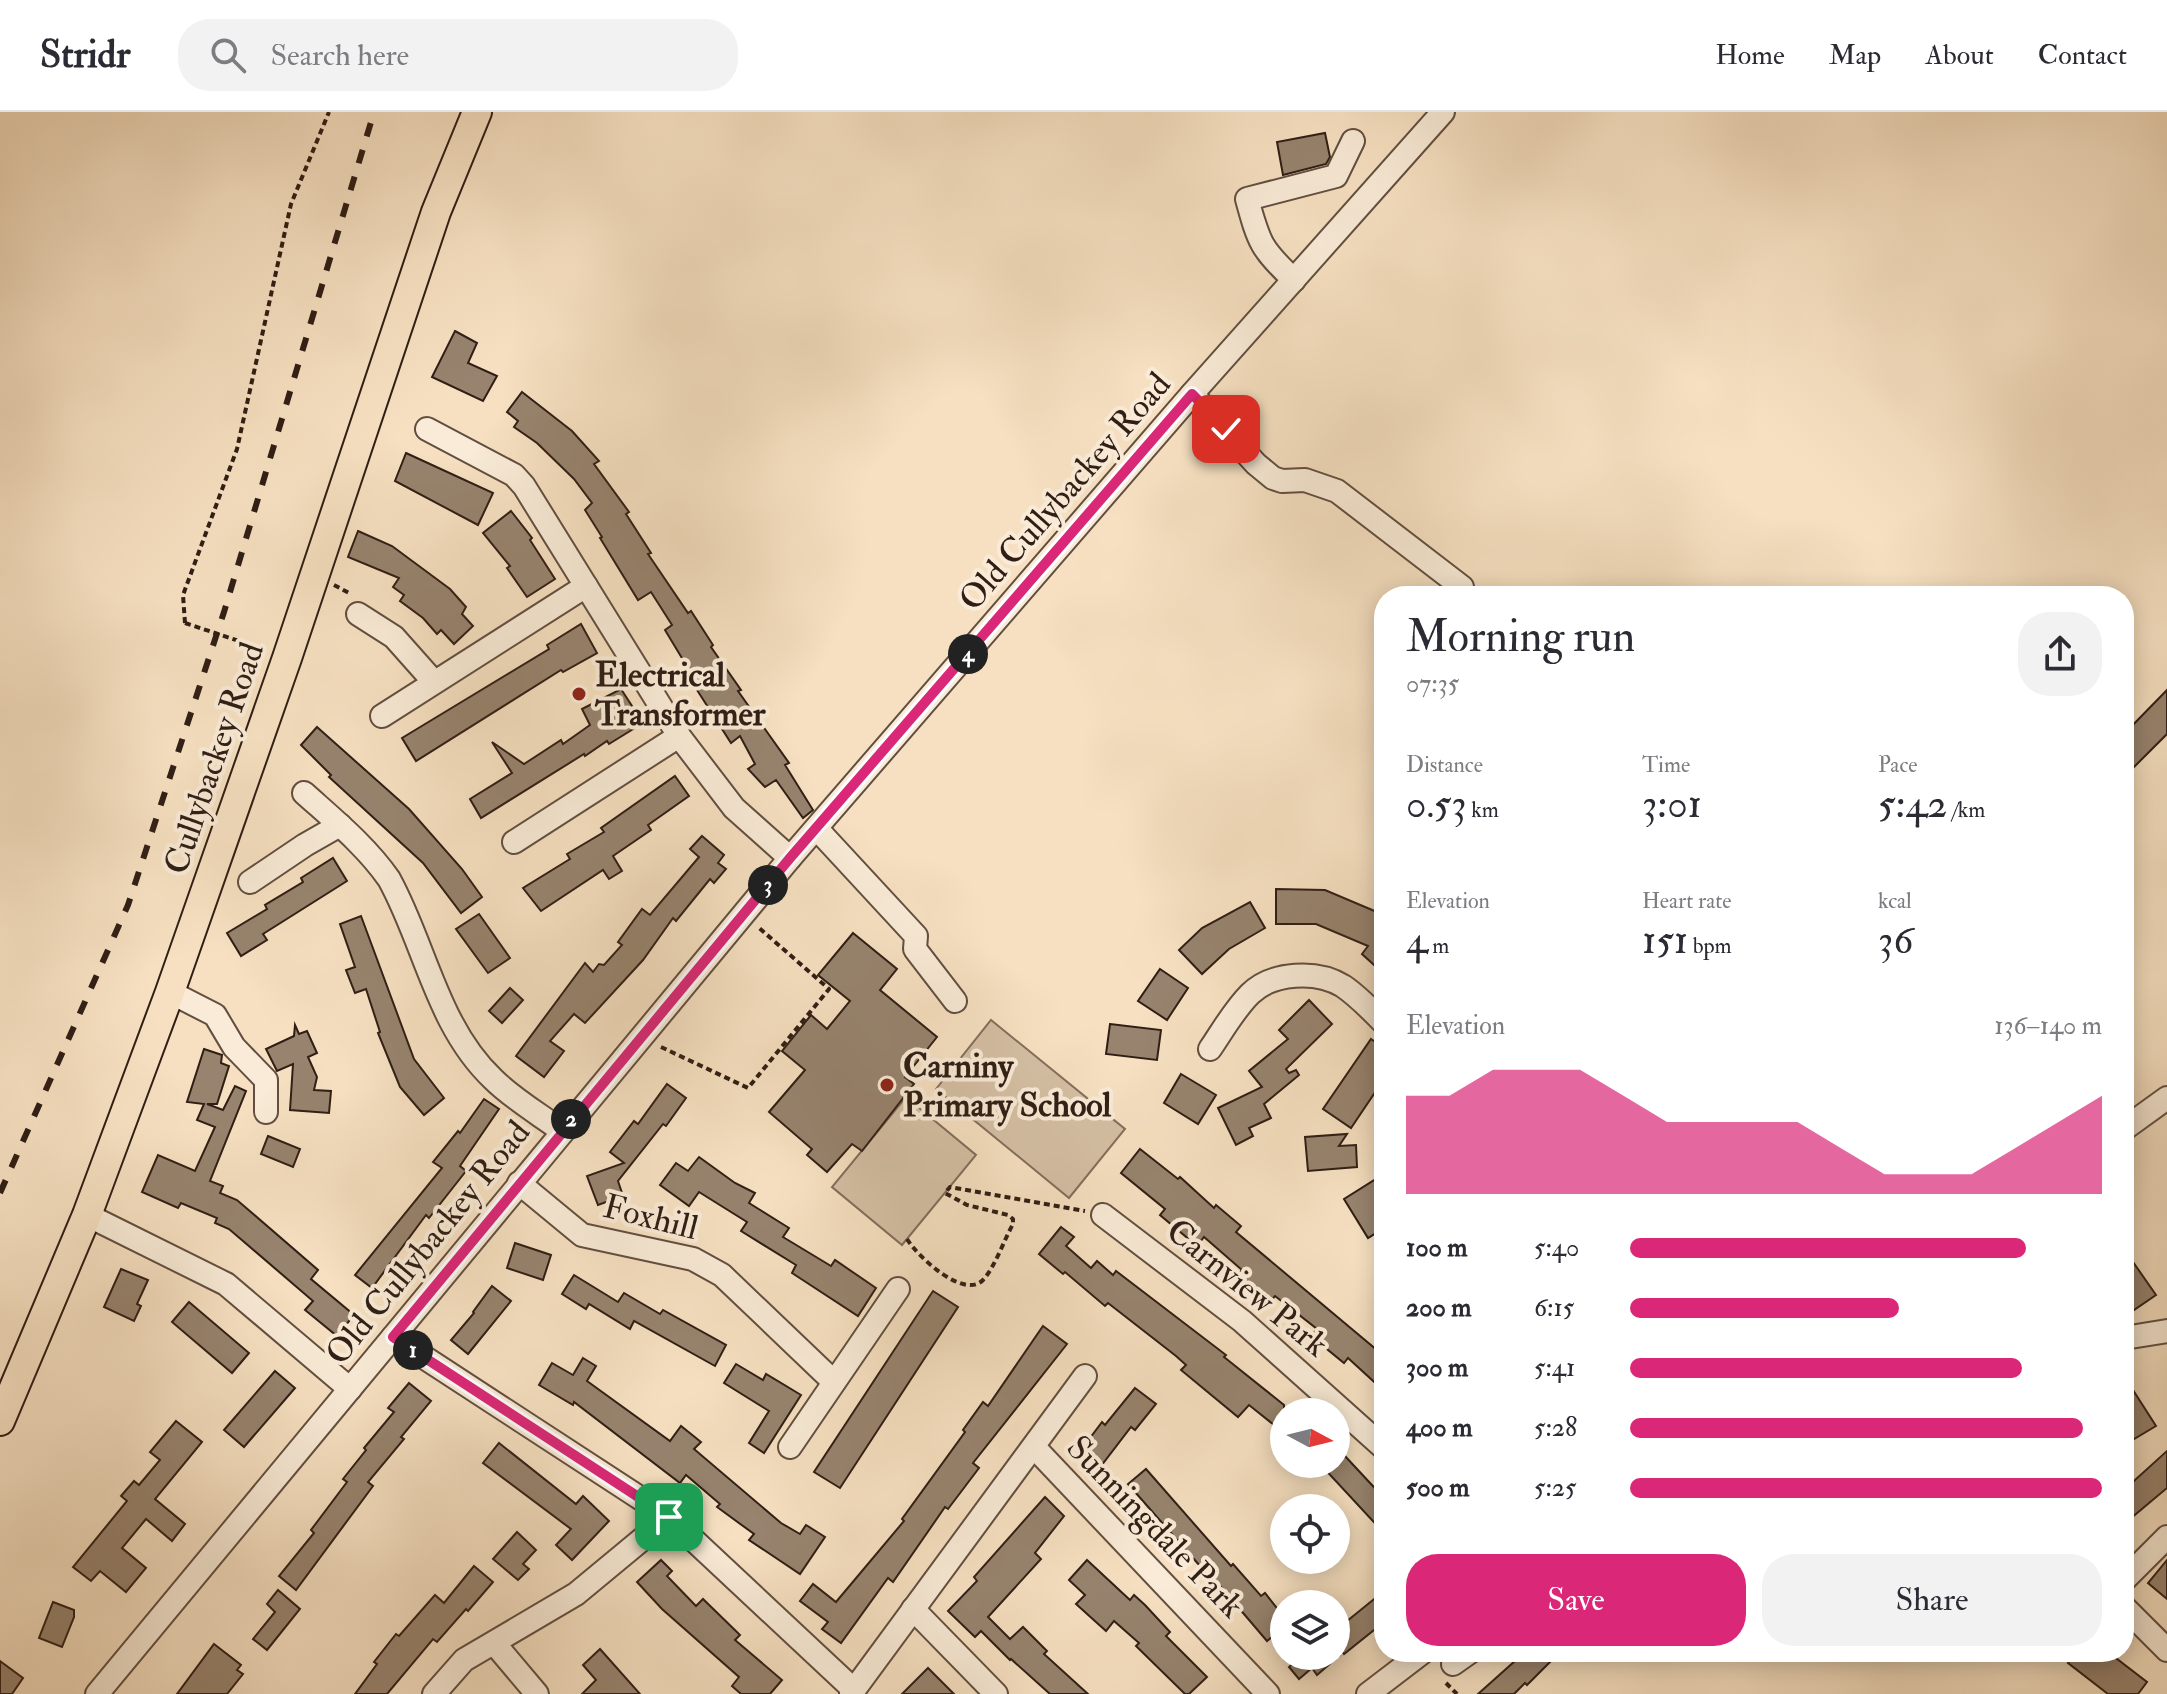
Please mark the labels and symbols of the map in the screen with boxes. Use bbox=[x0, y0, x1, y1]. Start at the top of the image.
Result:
street label: Old Cullybackey Road bbox=[950, 364, 1181, 620]
pin bbox=[1192, 395, 1260, 463]
pin: 4 bbox=[948, 634, 988, 674]
street label: Cullybackey Road bbox=[155, 637, 274, 880]
place label: Electrical Transformer bbox=[594, 654, 767, 736]
marker: Electrical Transformer bbox=[570, 685, 588, 703]
pin: 3 bbox=[748, 865, 788, 905]
place label: Carniny Primary School bbox=[903, 1045, 1111, 1127]
marker: Carniny Primary School bbox=[878, 1076, 896, 1094]
pin: 2 bbox=[551, 1099, 591, 1139]
street label: Old Cullybackey Road bbox=[316, 1112, 540, 1374]
street label: Foxhill bbox=[599, 1185, 703, 1250]
street label: Carnview Park bbox=[1157, 1210, 1337, 1367]
pin: 1 bbox=[393, 1330, 433, 1370]
north arrow bbox=[1270, 1398, 1350, 1478]
street label: Sunningdale Park bbox=[1057, 1427, 1253, 1627]
pin bbox=[635, 1483, 703, 1551]

